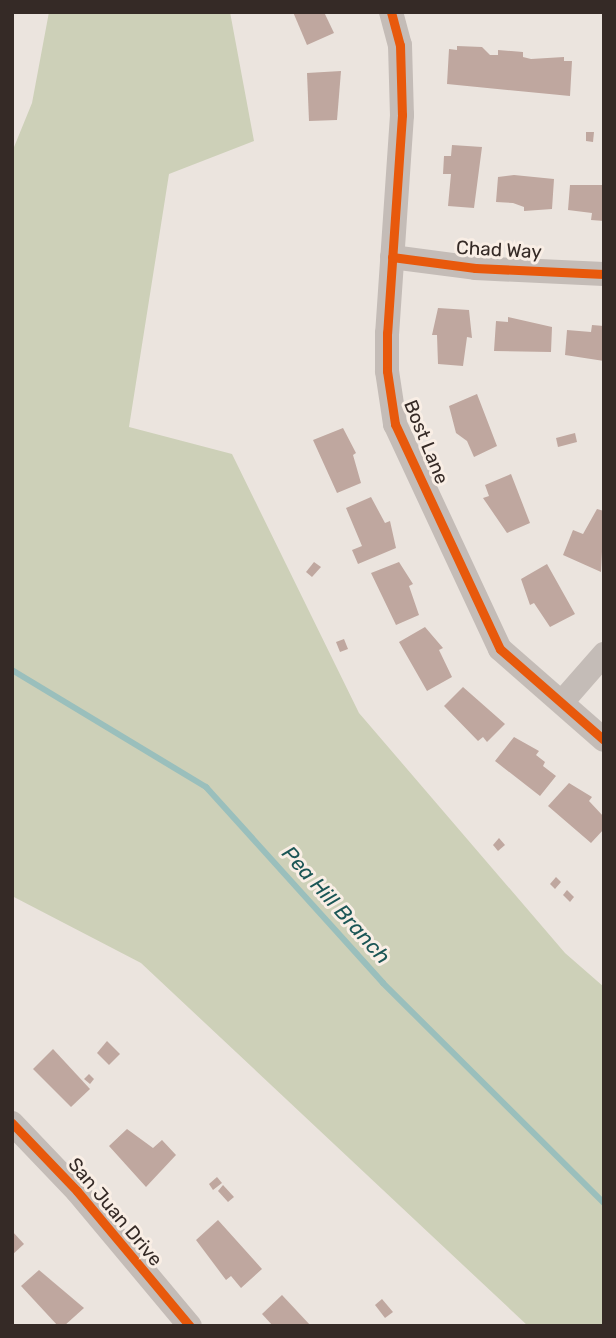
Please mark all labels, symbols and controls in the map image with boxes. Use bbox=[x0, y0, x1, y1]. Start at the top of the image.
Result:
street label: Chad Way bbox=[455, 236, 543, 264]
street label: Bost Lane bbox=[399, 397, 453, 487]
water label: Pea Hill Branch bbox=[276, 841, 396, 969]
street label: San Juan Drive bbox=[63, 1153, 167, 1271]

